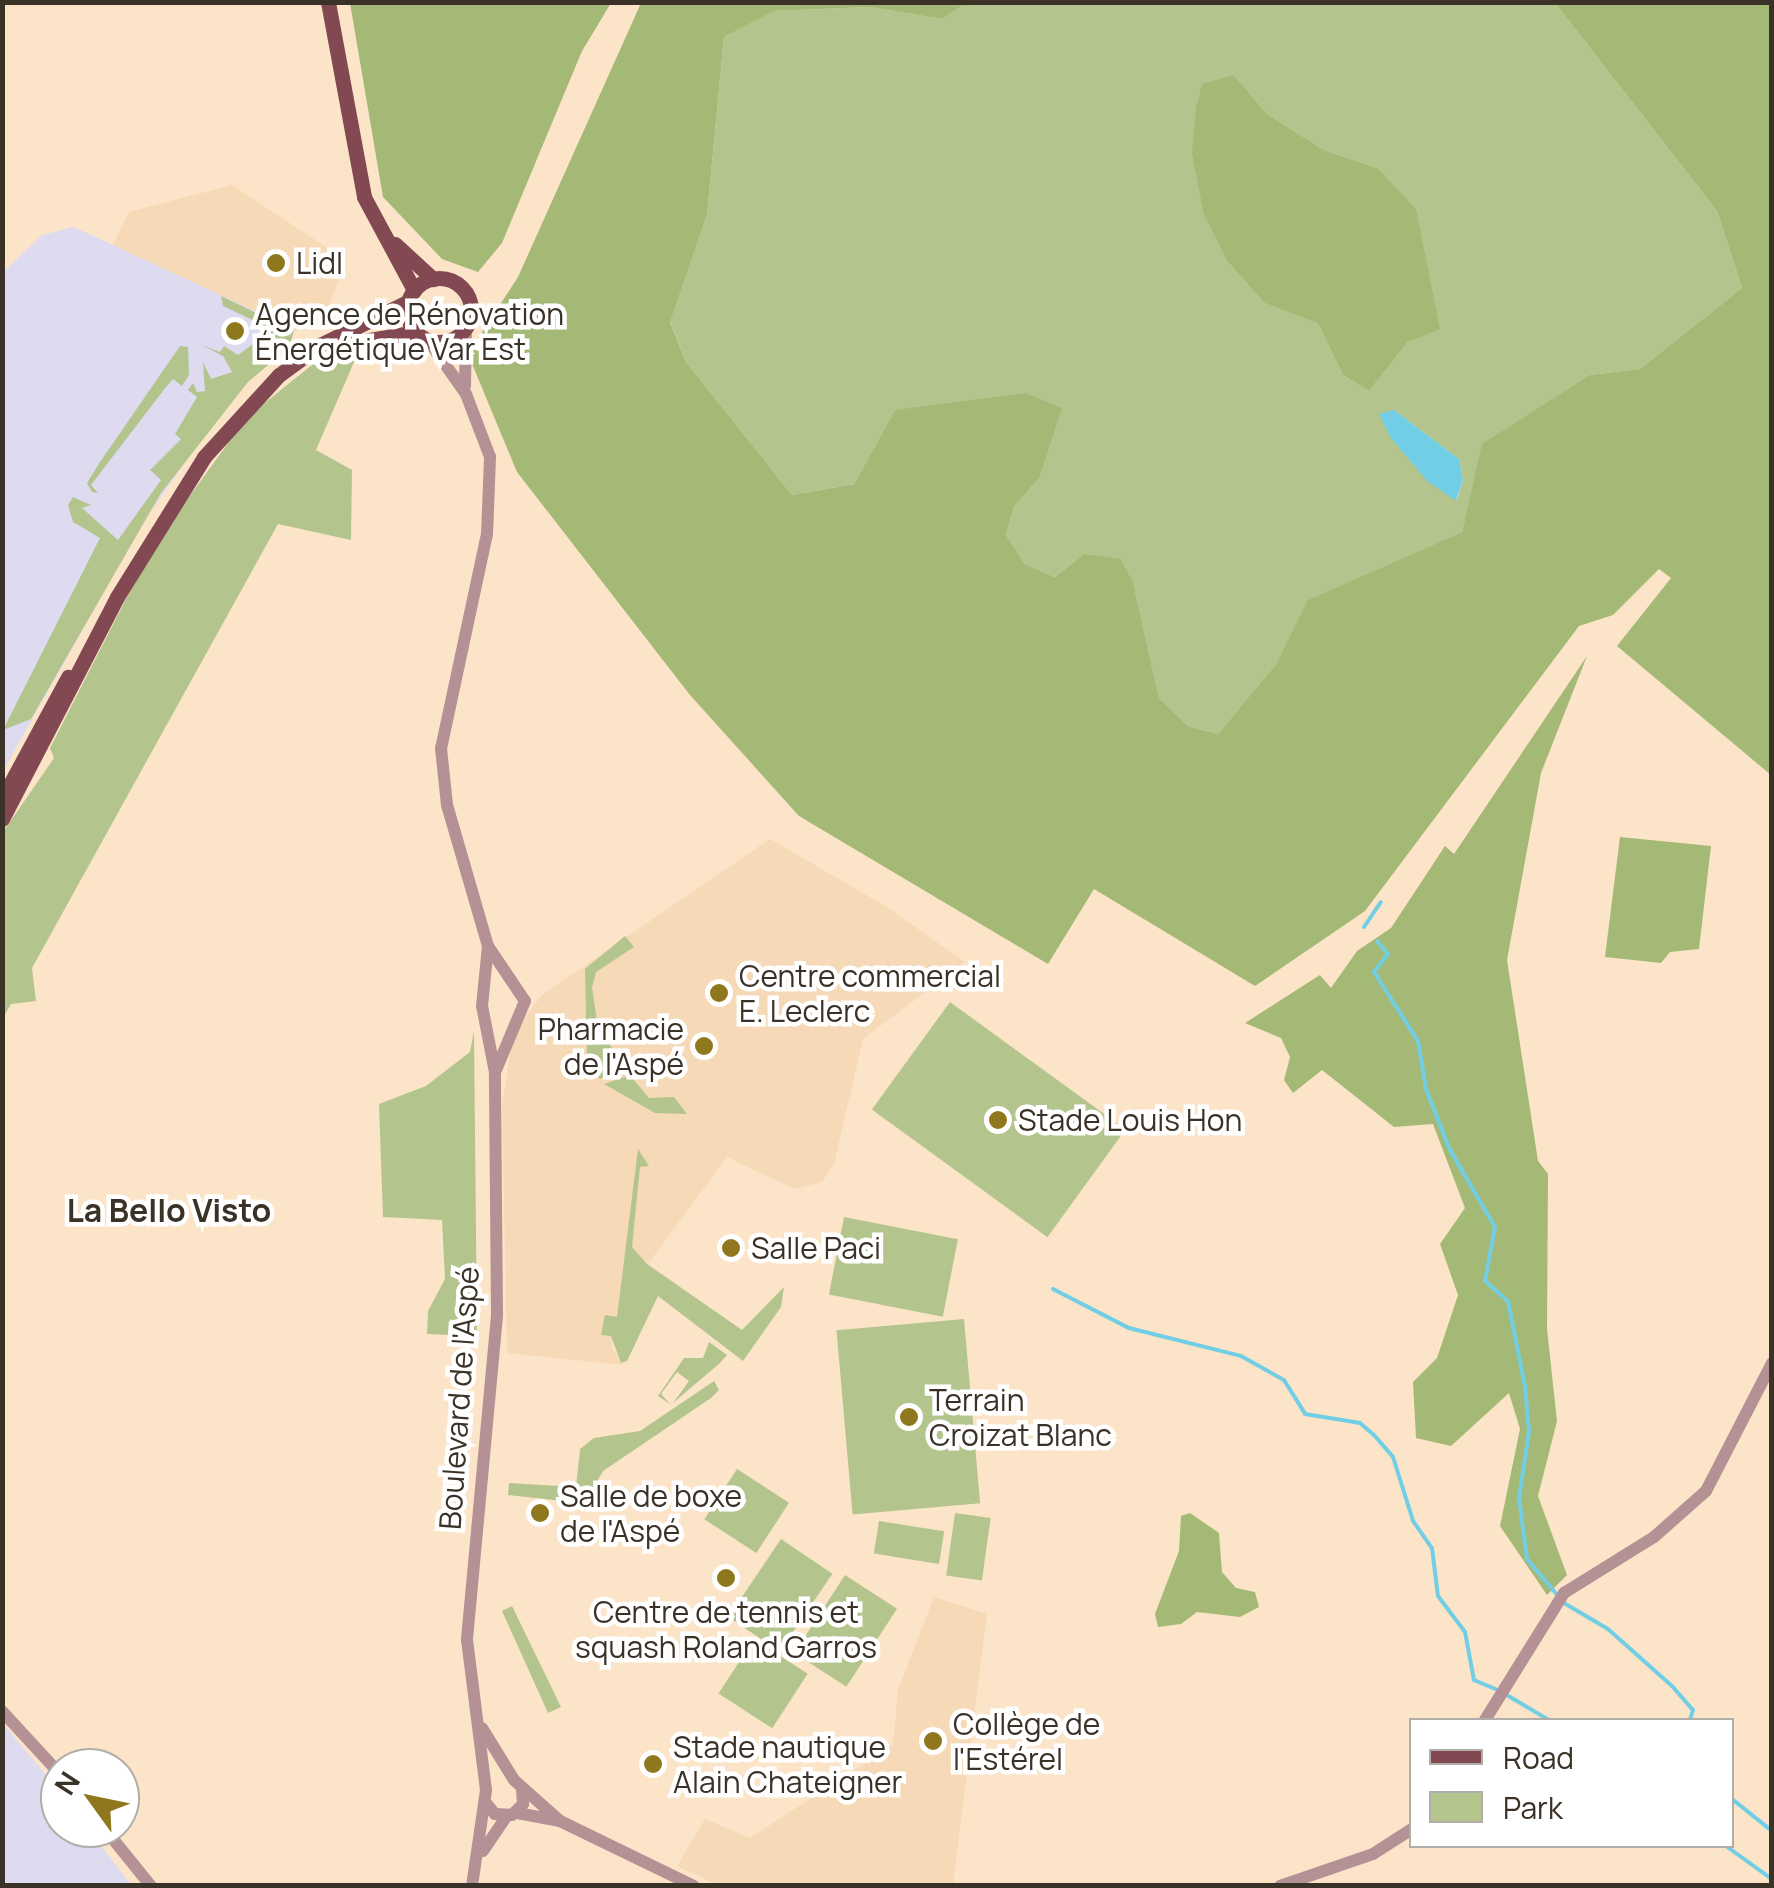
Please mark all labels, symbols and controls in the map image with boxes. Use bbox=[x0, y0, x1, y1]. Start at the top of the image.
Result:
place label: Lidl bbox=[296, 245, 343, 281]
marker: Lidl bbox=[265, 252, 287, 274]
place label: Agence de Rénovation Énergétique Var Est bbox=[255, 296, 564, 366]
marker: Agence de Rénovation Énergétique Var Est bbox=[224, 320, 246, 342]
place label: Centre commercial E. Leclerc bbox=[739, 958, 1001, 1028]
marker: Centre commercial E. Leclerc bbox=[708, 982, 730, 1004]
place label: Pharmacie de l'Aspé bbox=[538, 1011, 684, 1082]
marker: Pharmacie de l'Aspé bbox=[693, 1035, 715, 1057]
place label: Stade Louis Hon bbox=[1018, 1102, 1242, 1138]
marker: Stade Louis Hon bbox=[987, 1109, 1009, 1131]
district label: La Bello Visto bbox=[67, 1191, 271, 1229]
place label: Salle Paci bbox=[751, 1230, 881, 1266]
marker: Salle Paci bbox=[720, 1237, 742, 1259]
street label: Boulevard de l'Aspé bbox=[432, 1265, 486, 1531]
place label: Terrain Croizat Blanc bbox=[929, 1382, 1112, 1452]
marker: Terrain Croizat Blanc bbox=[898, 1406, 920, 1428]
place label: Salle de boxe de l'Aspé bbox=[560, 1478, 742, 1548]
marker: Salle de boxe de l'Aspé bbox=[529, 1502, 551, 1524]
marker: Centre de tennis et squash Roland Garros bbox=[715, 1567, 737, 1589]
place label: Centre de tennis et squash Roland Garros bbox=[575, 1594, 877, 1664]
place label: Collège de l'Estérel bbox=[953, 1706, 1100, 1776]
legend bbox=[1409, 1718, 1734, 1848]
place label: Stade nautique Alain Chateigner bbox=[673, 1729, 902, 1800]
marker: Collège de l'Estérel bbox=[922, 1730, 944, 1752]
text: Road bbox=[1503, 1737, 1574, 1778]
north arrow bbox=[40, 1748, 140, 1848]
marker: Stade nautique Alain Chateigner bbox=[642, 1753, 664, 1775]
text: N bbox=[45, 1764, 88, 1802]
text: Park bbox=[1503, 1787, 1563, 1828]

